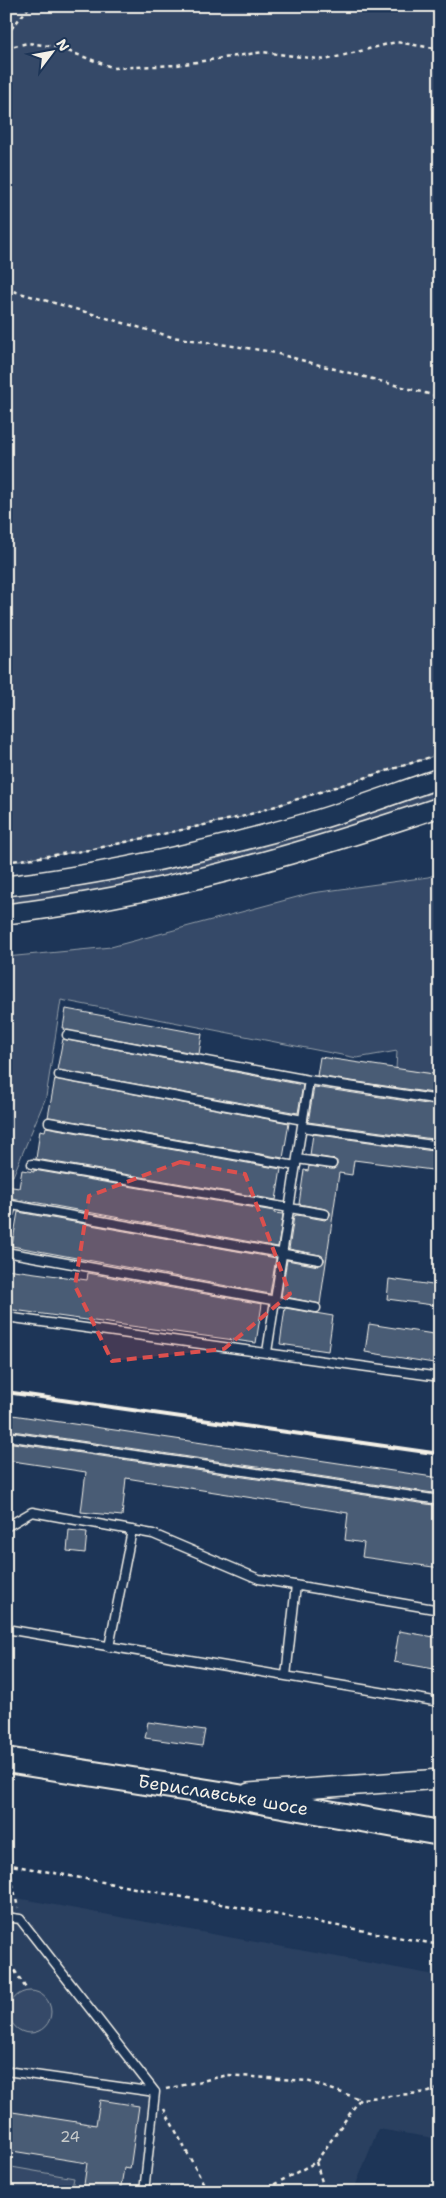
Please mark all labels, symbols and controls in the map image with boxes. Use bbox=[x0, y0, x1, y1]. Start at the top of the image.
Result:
north arrow bbox=[28, 28, 78, 78]
text: N bbox=[52, 36, 74, 55]
street label: Бериславське шосе bbox=[136, 1769, 310, 1821]
house number: 24 bbox=[60, 2127, 80, 2147]

